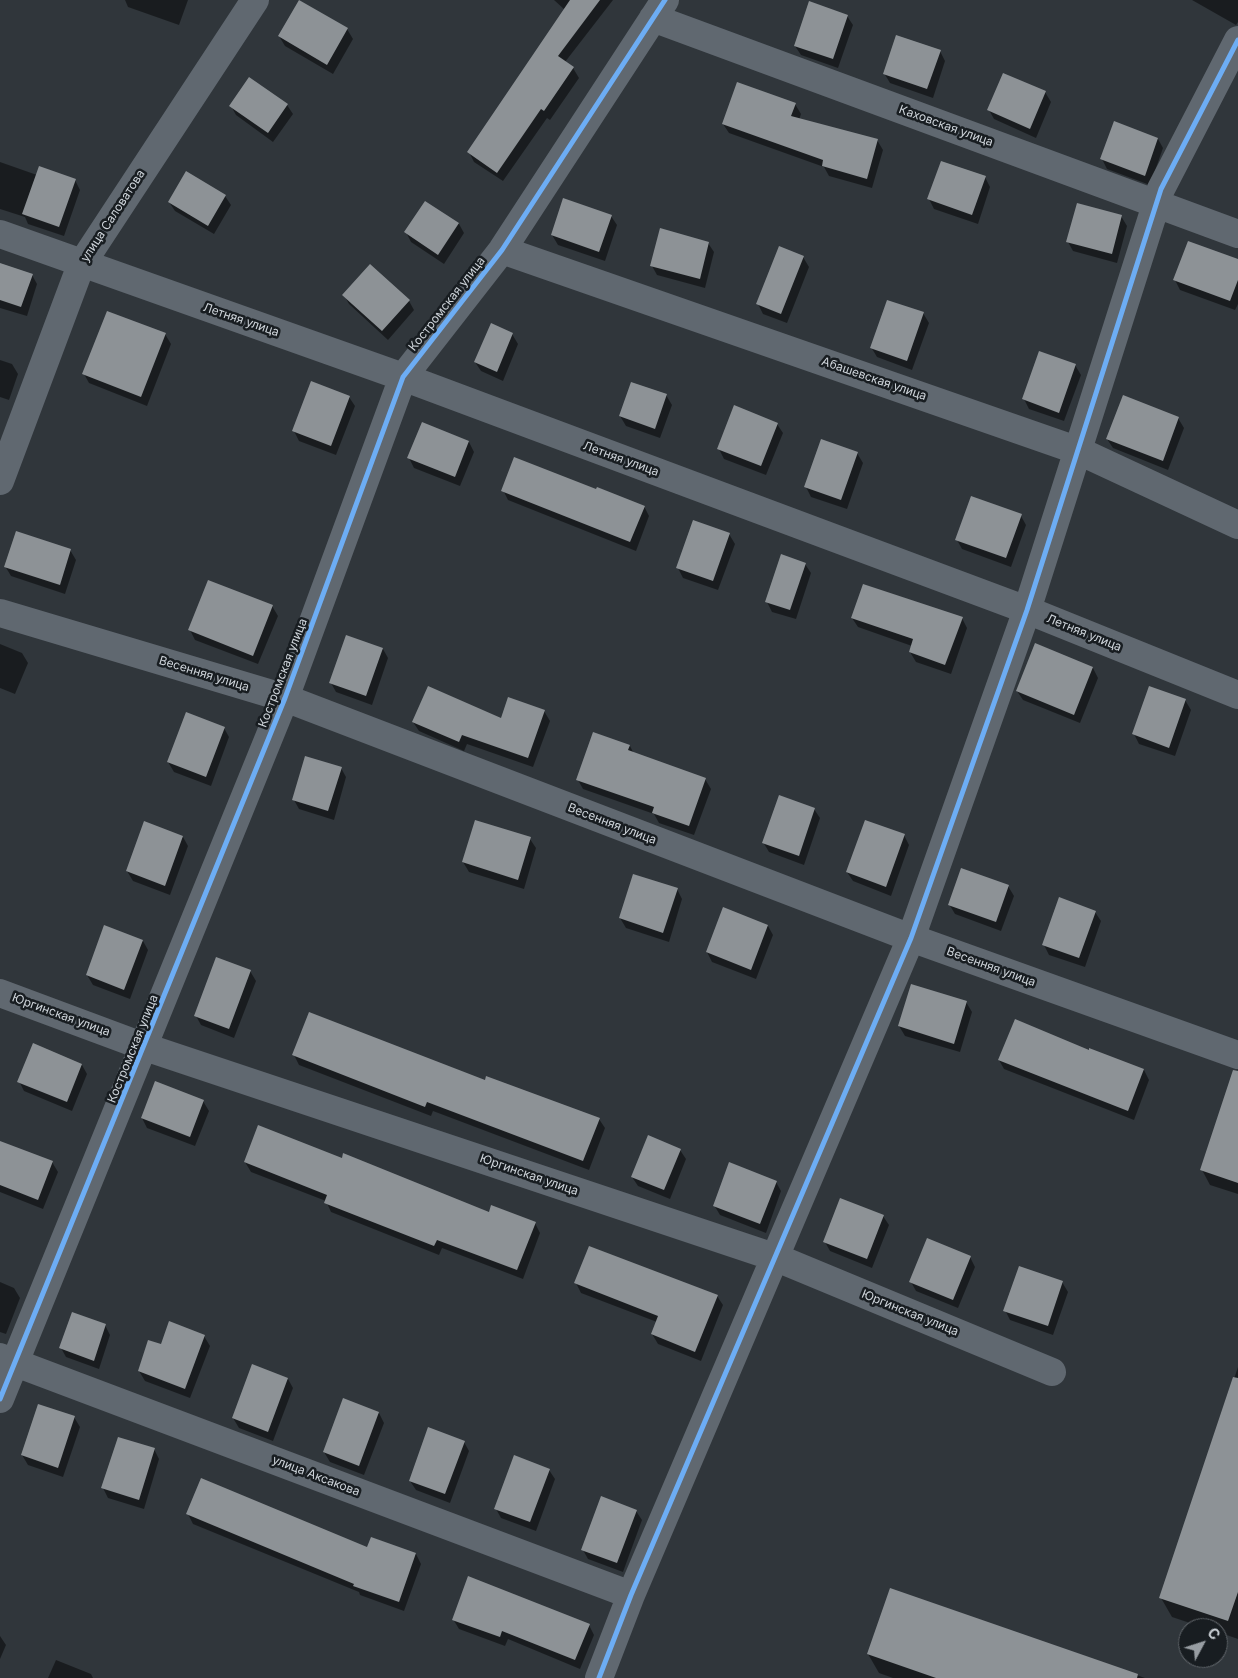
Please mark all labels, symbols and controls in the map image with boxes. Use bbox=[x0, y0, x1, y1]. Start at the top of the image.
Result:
street label: Каховская улица bbox=[897, 102, 995, 150]
street label: улица Саловатова bbox=[78, 167, 148, 265]
street label: Костромская улица bbox=[406, 254, 488, 354]
street label: Летняя улица bbox=[201, 300, 281, 340]
street label: Абашевская улица bbox=[820, 354, 928, 404]
street label: Летняя улица bbox=[581, 439, 661, 479]
street label: Летняя улица bbox=[1044, 611, 1124, 655]
street label: Костромская улица bbox=[256, 617, 310, 729]
street label: Весенняя улица bbox=[157, 653, 251, 695]
street label: Весенняя улица bbox=[566, 800, 658, 848]
street label: Весенняя улица bbox=[945, 944, 1037, 990]
street label: Юргинская улица bbox=[10, 991, 112, 1039]
street label: Костромская улица bbox=[105, 993, 161, 1105]
street label: Юргинская улица bbox=[478, 1151, 580, 1199]
street label: Юргинская улица bbox=[859, 1287, 961, 1339]
street label: улица Аксакова bbox=[270, 1453, 362, 1499]
north arrow bbox=[1178, 1618, 1228, 1668]
text: С bbox=[1204, 1624, 1224, 1643]

